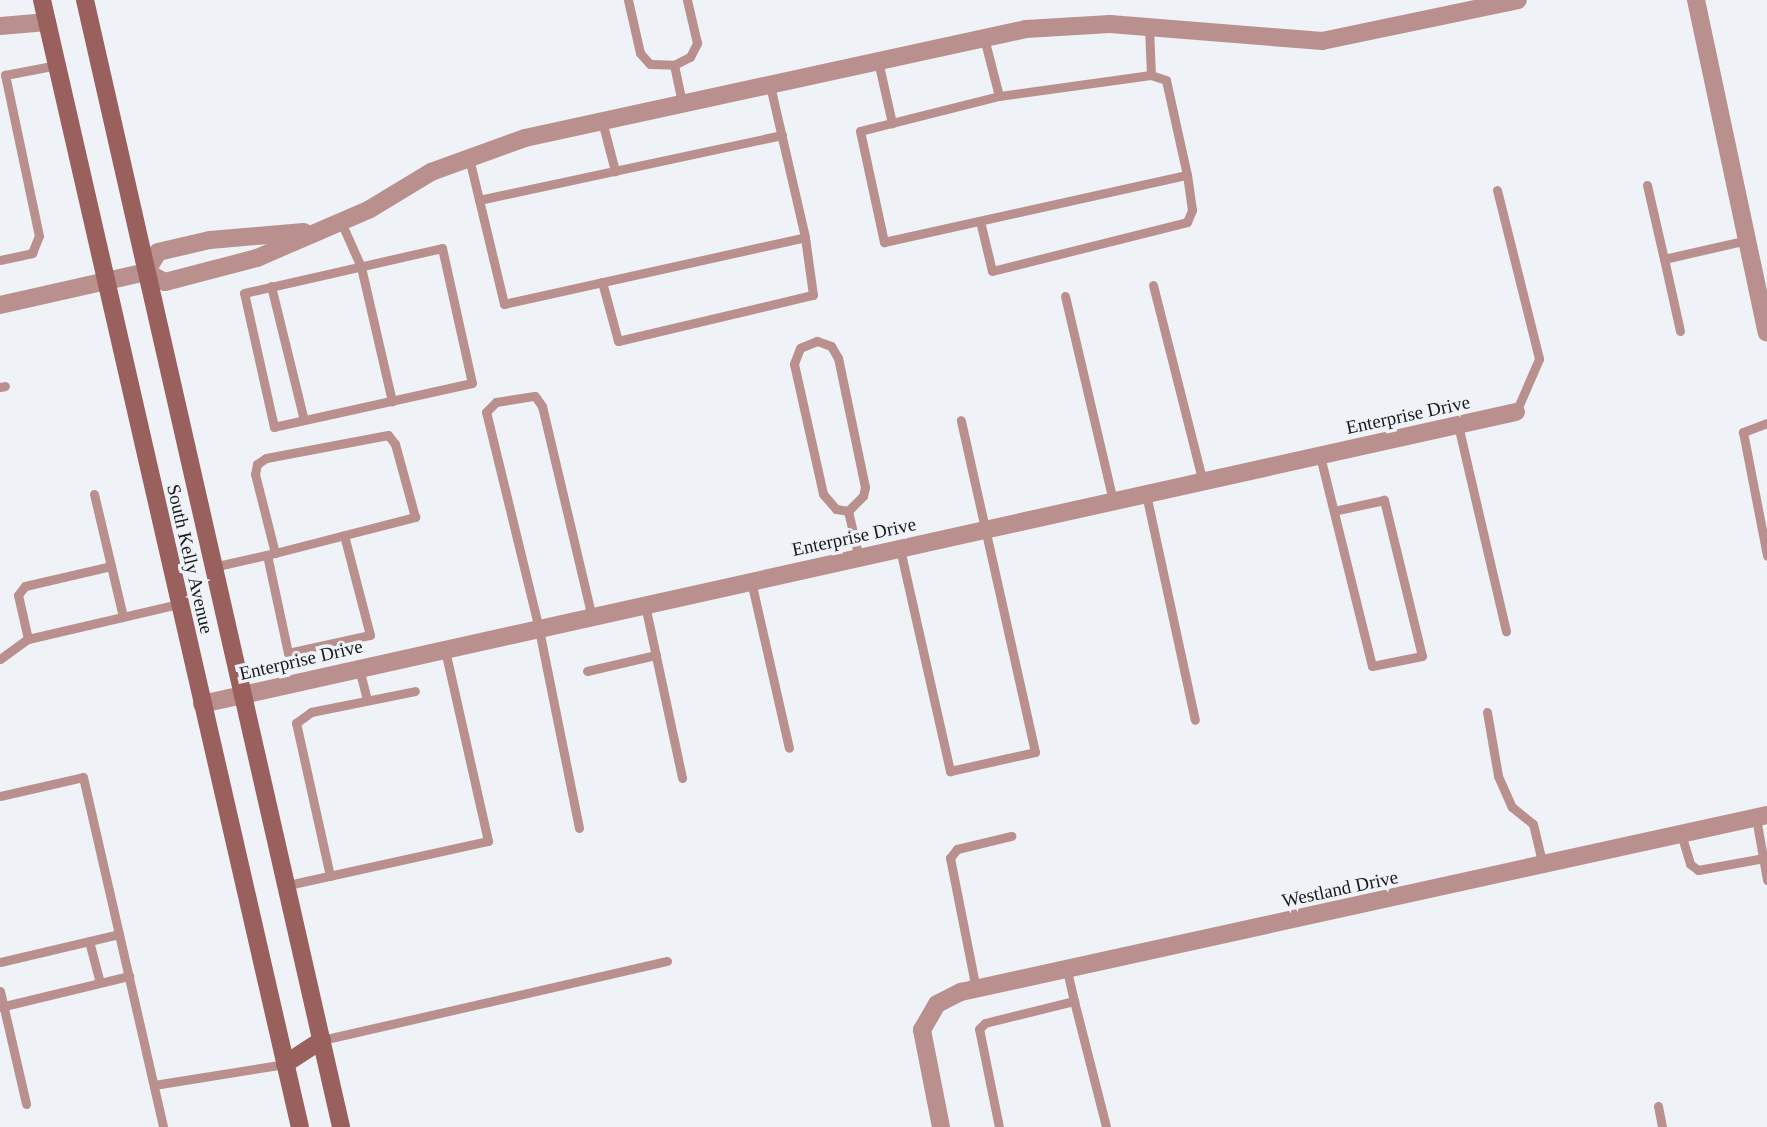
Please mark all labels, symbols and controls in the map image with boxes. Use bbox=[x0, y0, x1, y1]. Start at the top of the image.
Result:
street label: Enterprise Drive bbox=[1344, 391, 1472, 439]
street label: South Kelly Avenue bbox=[162, 482, 218, 636]
street label: Enterprise Drive bbox=[790, 513, 918, 561]
street label: Enterprise Drive bbox=[237, 635, 365, 685]
street label: Westland Drive bbox=[1280, 866, 1400, 912]

